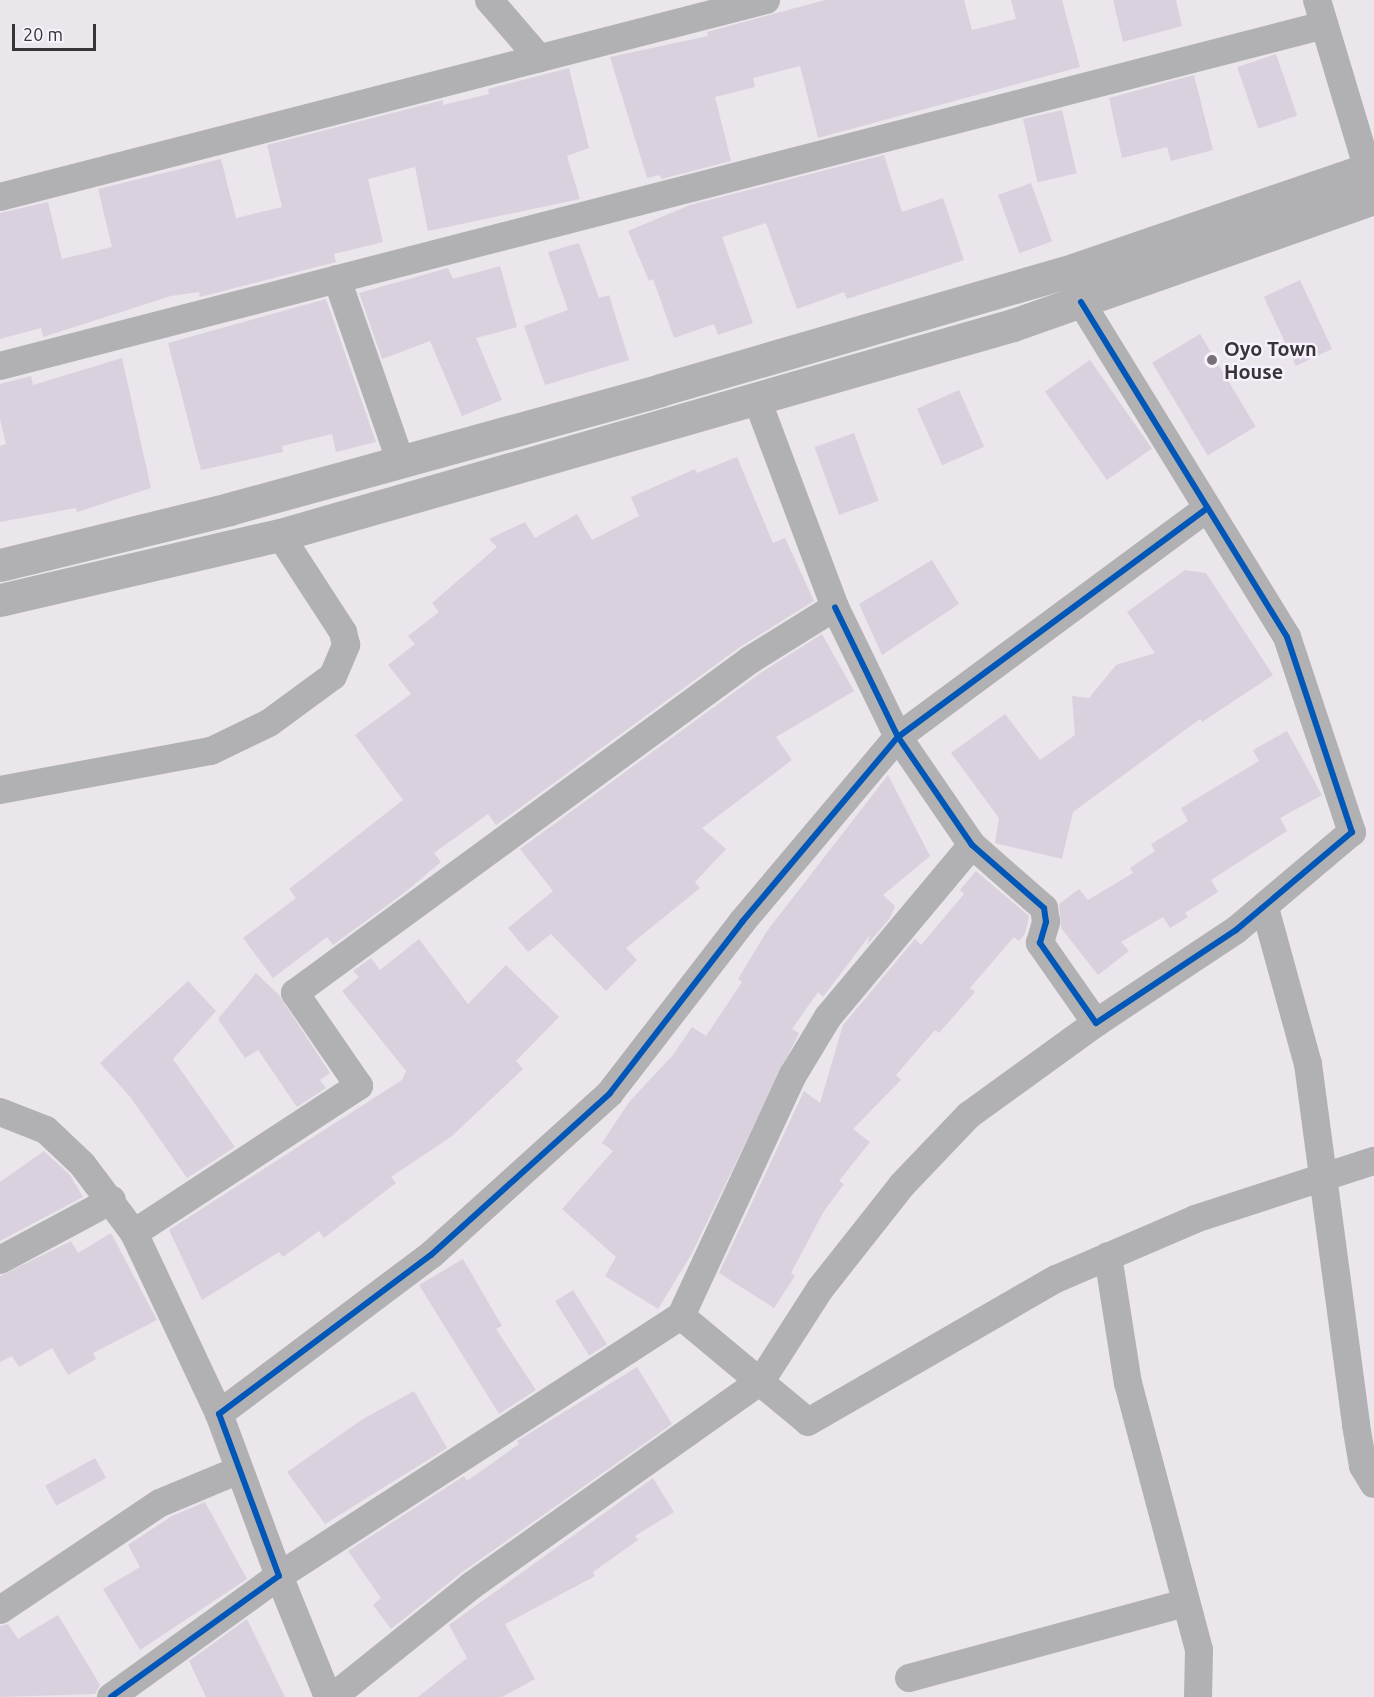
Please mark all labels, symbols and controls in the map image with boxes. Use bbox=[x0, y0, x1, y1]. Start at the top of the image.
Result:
scale bar bbox=[15, 12, 99, 50]
text: 20 m bbox=[23, 24, 63, 44]
place label: Oyo Town House bbox=[1224, 336, 1317, 383]
marker: Oyo Town House bbox=[1205, 353, 1219, 367]

